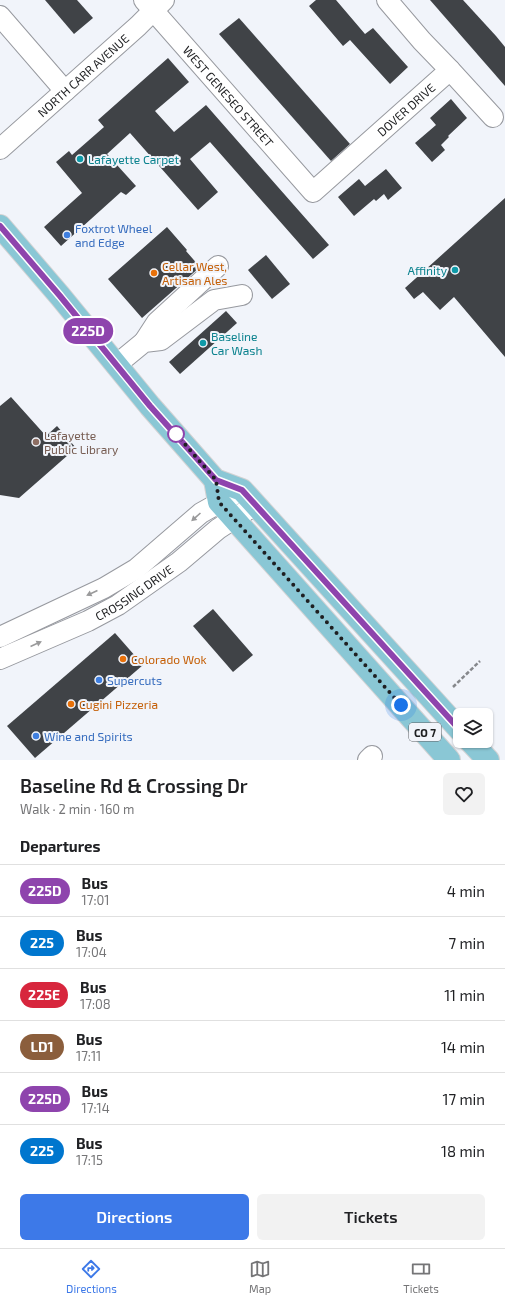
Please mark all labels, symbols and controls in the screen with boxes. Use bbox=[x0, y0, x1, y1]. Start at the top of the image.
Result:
street label: NORTH CARR AVENUE bbox=[34, 31, 132, 119]
street label: WEST GENESEO STREET bbox=[181, 43, 277, 149]
street label: DOVER DRIVE bbox=[374, 80, 438, 139]
place label: Lafayette Carpet bbox=[88, 152, 180, 166]
marker: Lafayette Carpet bbox=[75, 154, 85, 164]
place label: Foxtrot Wheel and Edge bbox=[75, 221, 153, 249]
marker: Foxtrot Wheel and Edge bbox=[62, 230, 72, 240]
place label: Cellar West, Artisan Ales bbox=[162, 259, 227, 287]
place label: Affinity bbox=[408, 263, 448, 277]
marker: Affinity bbox=[450, 265, 460, 275]
marker: Cellar West, Artisan Ales bbox=[149, 268, 159, 278]
line badge: 225D bbox=[60, 318, 116, 344]
text: 225D bbox=[71, 322, 105, 339]
place label: Baseline Car Wash bbox=[211, 329, 262, 357]
marker: Baseline Car Wash bbox=[198, 338, 208, 348]
unlabelled marker bbox=[167, 425, 185, 443]
place label: Lafayette Public Library bbox=[44, 428, 119, 456]
marker: Lafayette Public Library bbox=[31, 437, 41, 447]
one-way arrow bbox=[192, 512, 201, 521]
street label: CROSSING DRIVE bbox=[93, 562, 176, 623]
one-way arrow bbox=[87, 590, 98, 596]
one-way arrow bbox=[30, 641, 41, 647]
place label: Colorado Wok bbox=[131, 652, 207, 666]
marker: Colorado Wok bbox=[118, 654, 128, 664]
place label: Supercuts bbox=[107, 673, 162, 687]
marker: Supercuts bbox=[94, 675, 104, 685]
your location bbox=[391, 695, 411, 715]
place label: Cugini Pizzeria bbox=[79, 697, 158, 711]
marker: Cugini Pizzeria bbox=[66, 699, 76, 709]
map controls bbox=[453, 708, 493, 748]
button: layers bbox=[453, 708, 493, 748]
road number: CO 7 bbox=[409, 723, 441, 741]
place label: Wine and Spirits bbox=[44, 729, 133, 743]
marker: Wine and Spirits bbox=[31, 731, 41, 741]
button: heart bbox=[443, 773, 485, 815]
text: Baseline Rd & Crossing Dr bbox=[20, 774, 248, 797]
text: Walk · 2 min · 160 m bbox=[20, 801, 135, 817]
text: Departures bbox=[20, 837, 100, 855]
text: Bus bbox=[82, 874, 108, 892]
text: 225D bbox=[28, 882, 62, 899]
text: 4 min bbox=[447, 882, 485, 900]
text: 17:01 bbox=[82, 892, 109, 908]
text: Bus bbox=[76, 926, 102, 944]
text: 225 bbox=[30, 934, 54, 951]
text: 7 min bbox=[448, 934, 485, 952]
text: 17:04 bbox=[76, 944, 107, 960]
text: Bus bbox=[80, 978, 107, 996]
text: 225E bbox=[28, 986, 60, 1003]
text: 11 min bbox=[444, 986, 485, 1004]
text: 17:08 bbox=[80, 996, 111, 1012]
text: Bus bbox=[76, 1030, 102, 1048]
text: LD1 bbox=[30, 1038, 54, 1055]
text: 14 min bbox=[441, 1038, 485, 1056]
text: 17:11 bbox=[76, 1048, 101, 1064]
text: Bus bbox=[82, 1082, 108, 1100]
text: 225D bbox=[28, 1090, 62, 1107]
text: 17 min bbox=[442, 1090, 485, 1108]
text: 17:14 bbox=[82, 1100, 110, 1116]
text: Bus bbox=[76, 1134, 102, 1152]
text: 225 bbox=[30, 1142, 54, 1159]
text: 18 min bbox=[441, 1142, 485, 1160]
text: 17:15 bbox=[76, 1152, 103, 1168]
button: Directions bbox=[20, 1194, 249, 1240]
button: Tickets bbox=[257, 1194, 485, 1240]
tab: Directions bbox=[66, 1258, 117, 1295]
tab: Map bbox=[249, 1258, 271, 1295]
tab: Tickets bbox=[403, 1258, 439, 1295]

